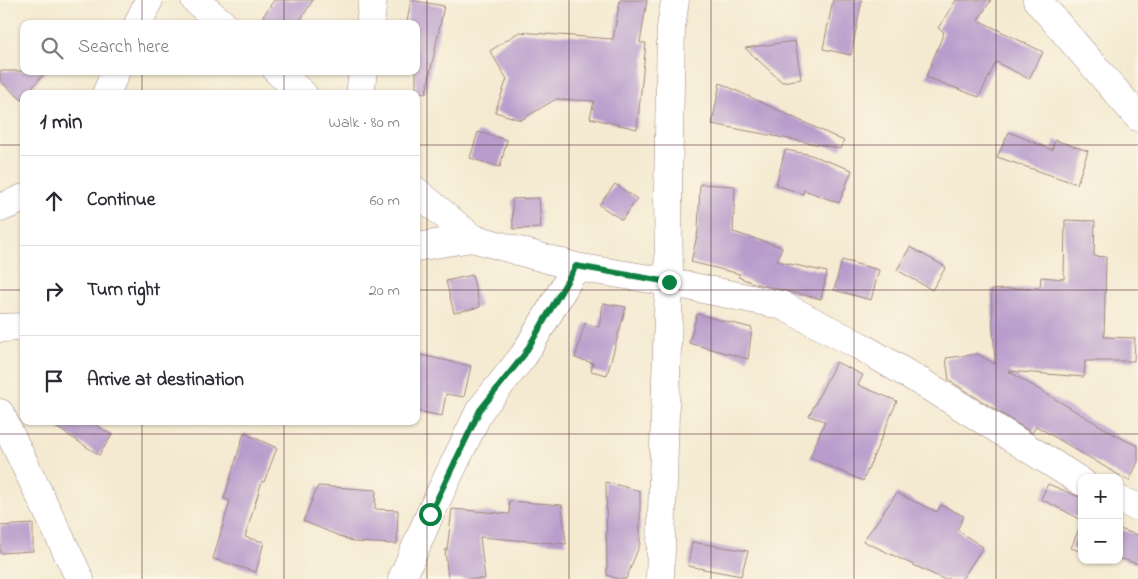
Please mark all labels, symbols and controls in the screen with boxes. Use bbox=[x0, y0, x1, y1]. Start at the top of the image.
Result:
search box bbox=[20, 20, 420, 75]
icon: search bbox=[38, 34, 66, 62]
text: Search here bbox=[78, 34, 169, 61]
text: 1 min bbox=[40, 108, 82, 138]
text: Walk · 80 m bbox=[329, 111, 400, 135]
icon: ahead bbox=[40, 187, 68, 215]
text: Continue bbox=[87, 187, 155, 214]
text: 60 m bbox=[370, 189, 400, 213]
route end bbox=[658, 271, 681, 294]
icon: right bbox=[40, 277, 68, 305]
text: Turn right bbox=[87, 277, 160, 304]
text: 20 m bbox=[369, 279, 400, 303]
icon: arrive bbox=[40, 367, 68, 395]
text: Arrive at destination bbox=[87, 367, 244, 394]
map controls bbox=[1078, 474, 1123, 564]
button: + bbox=[1078, 474, 1123, 519]
route start bbox=[419, 503, 442, 526]
button: − bbox=[1078, 519, 1123, 564]

